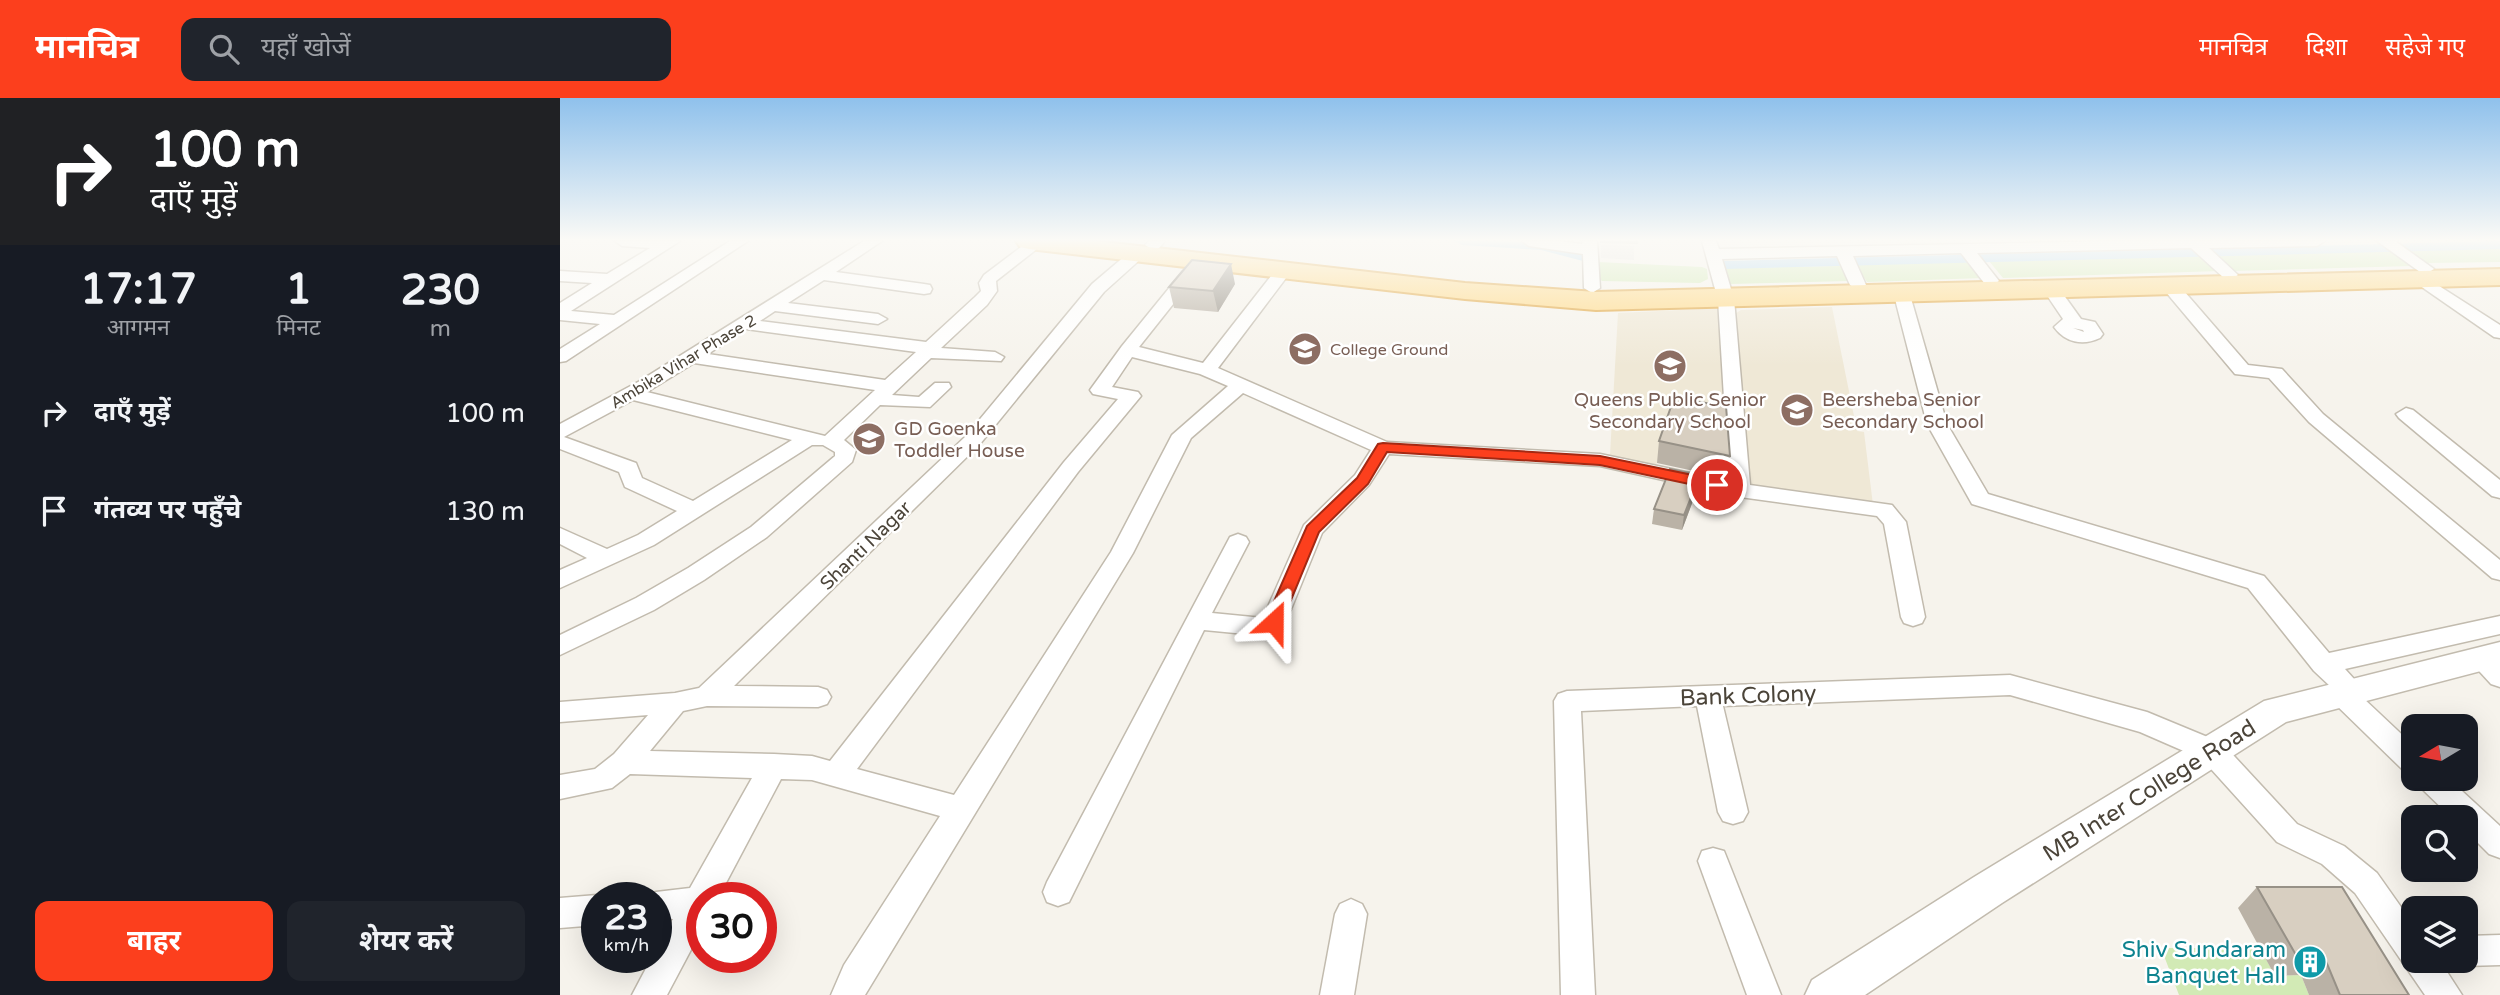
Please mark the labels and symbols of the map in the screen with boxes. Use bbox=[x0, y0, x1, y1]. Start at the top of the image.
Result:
street label: Ambika Vihar Phase 2 bbox=[607, 310, 760, 413]
school or university icon: College Ground bbox=[1286, 330, 1324, 368]
place label: College Ground bbox=[1330, 340, 1448, 360]
school or university icon: Queens Public Senior Secondary School bbox=[1651, 347, 1689, 385]
place label: Queens Public Senior Secondary School bbox=[1574, 389, 1767, 433]
place label: Beersheba Senior Secondary School bbox=[1822, 389, 1984, 433]
school or university icon: Beersheba Senior Secondary School bbox=[1778, 391, 1816, 429]
place label: GD Goenka Toddler House bbox=[894, 418, 1025, 462]
school or university icon: GD Goenka Toddler House bbox=[850, 420, 888, 458]
pin bbox=[1687, 455, 1747, 515]
street label: Shanti Nagar bbox=[816, 496, 916, 595]
position arrow bbox=[1237, 585, 1311, 659]
street label: Bank Colony bbox=[1679, 680, 1817, 712]
street label: MB Inter College Road bbox=[2038, 714, 2261, 868]
north arrow bbox=[2401, 714, 2478, 791]
speed limit sign: 30 bbox=[686, 882, 777, 973]
place label: Shiv Sundaram Banquet Hall bbox=[2122, 936, 2286, 990]
building icon: Shiv Sundaram Banquet Hall bbox=[2291, 943, 2329, 981]

